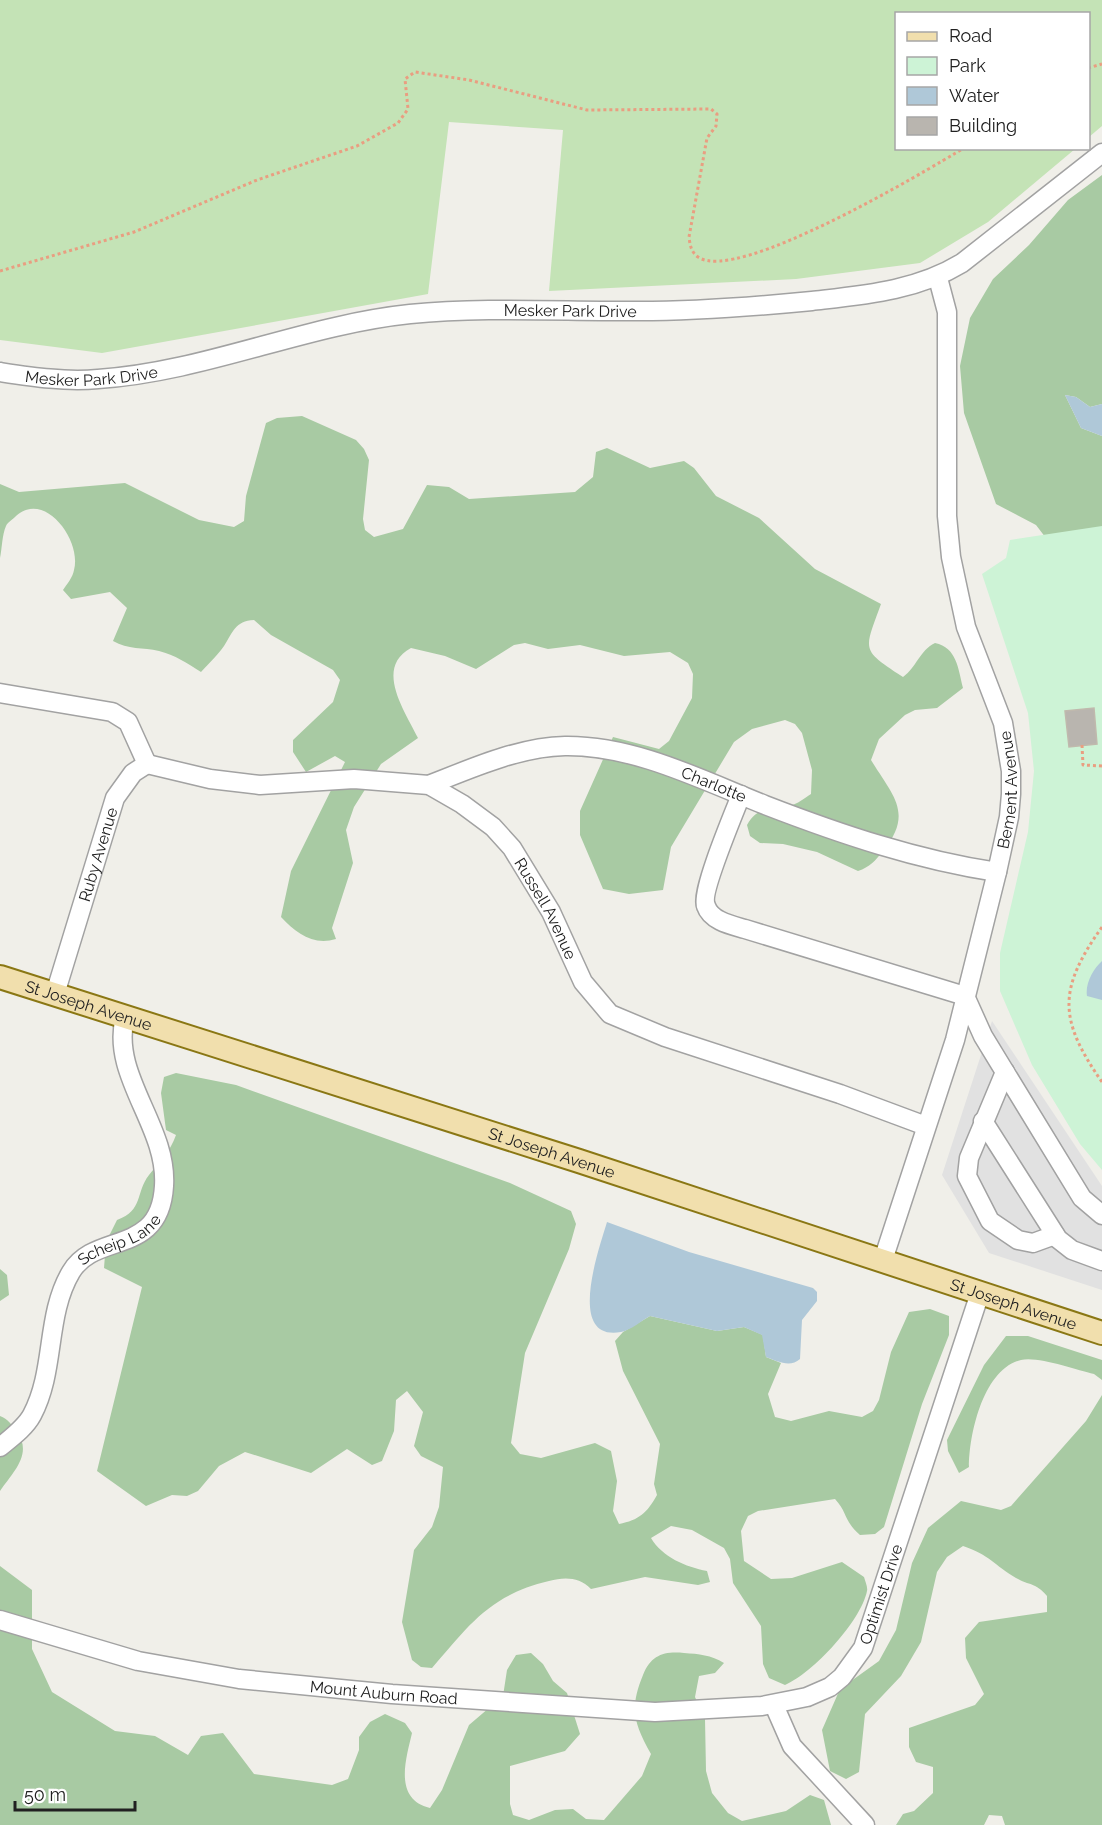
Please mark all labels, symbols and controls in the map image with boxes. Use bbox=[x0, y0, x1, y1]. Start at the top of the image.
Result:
legend bbox=[895, 12, 1090, 150]
text: Road bbox=[949, 25, 992, 46]
text: Park bbox=[949, 55, 986, 76]
text: Water bbox=[949, 85, 1000, 106]
text: Building bbox=[949, 115, 1017, 136]
street label: Mesker Park Drive bbox=[504, 301, 637, 321]
street label: Mesker Park Drive bbox=[24, 362, 159, 390]
street label: Bement Avenue bbox=[993, 730, 1021, 851]
street label: Charlotte bbox=[679, 763, 749, 806]
street label: Ruby Avenue bbox=[75, 805, 122, 904]
street label: Russell Avenue bbox=[510, 854, 580, 962]
street label: St Joseph Avenue bbox=[23, 977, 154, 1035]
street label: St Joseph Avenue bbox=[486, 1124, 617, 1182]
street label: Scheip Lane bbox=[74, 1211, 165, 1269]
street label: St Joseph Avenue bbox=[948, 1275, 1079, 1334]
street label: Optimist Drive bbox=[856, 1542, 907, 1647]
street label: Mount Auburn Road bbox=[309, 1677, 458, 1708]
scale bar bbox=[15, 1774, 135, 1812]
text: 50 m bbox=[24, 1784, 66, 1805]

